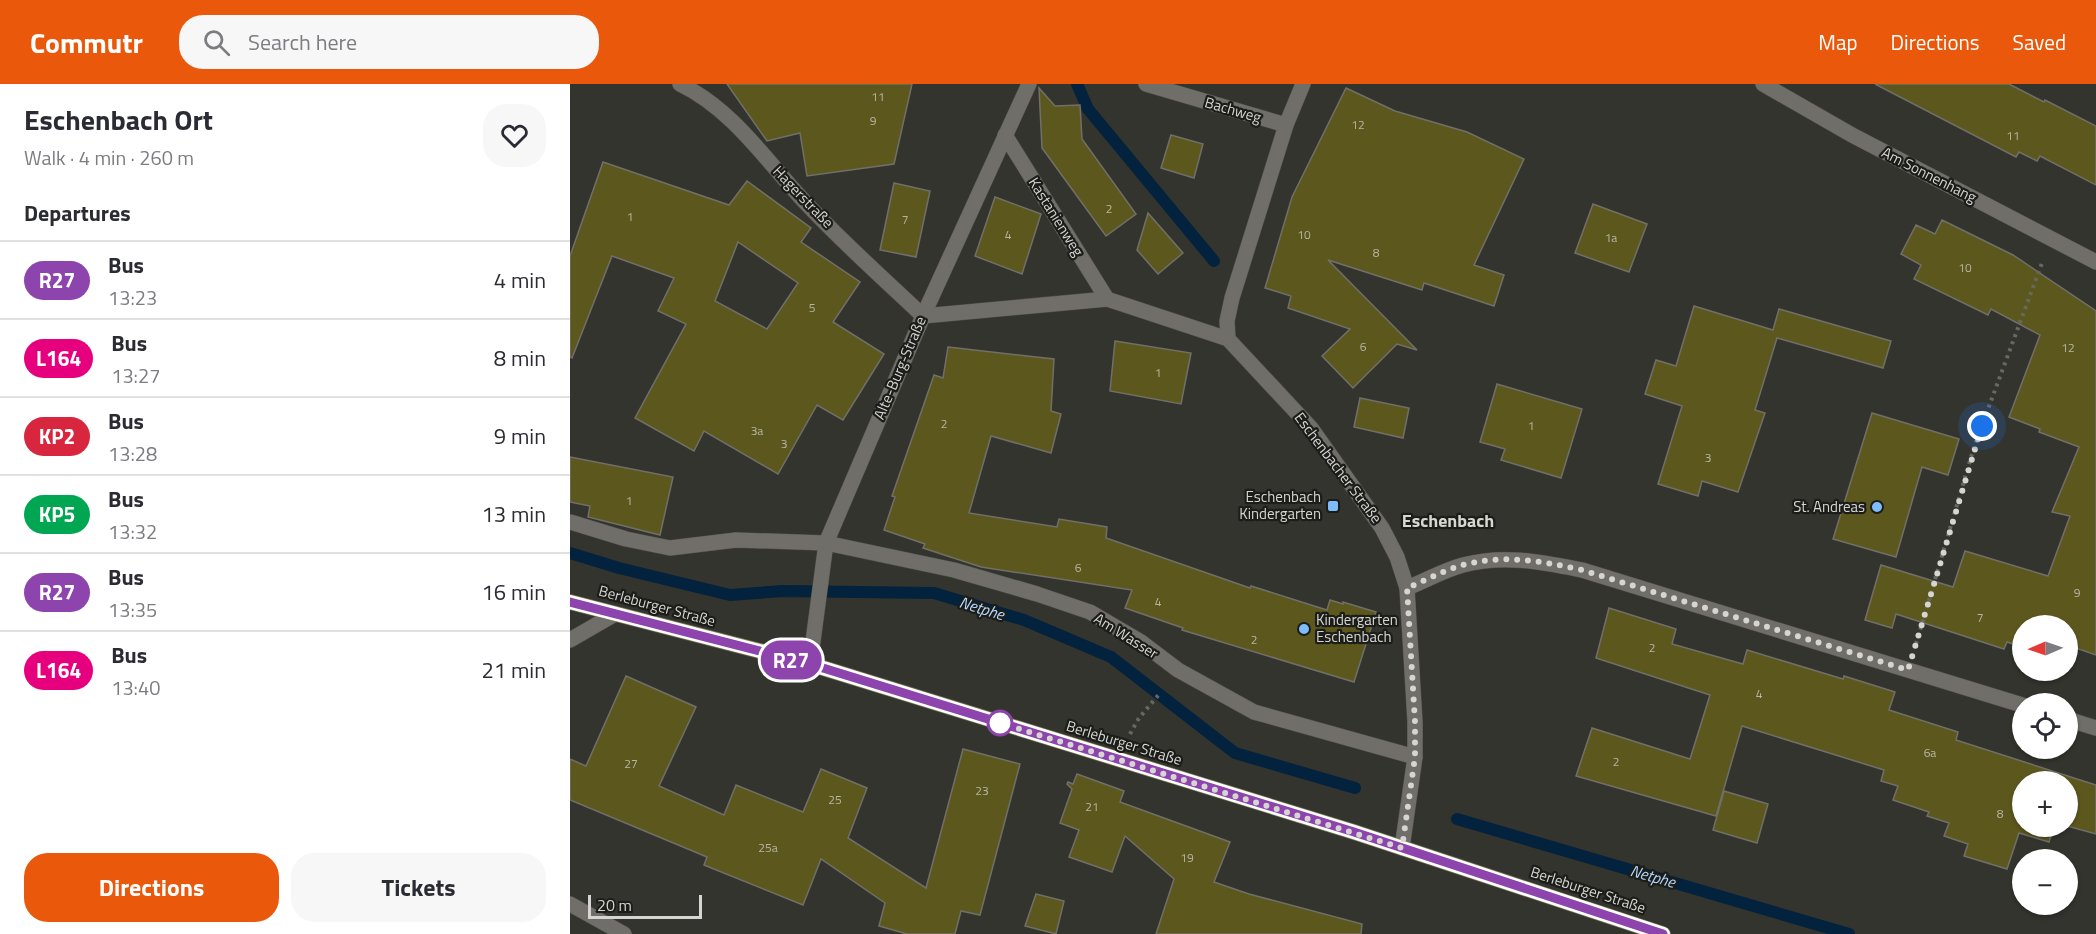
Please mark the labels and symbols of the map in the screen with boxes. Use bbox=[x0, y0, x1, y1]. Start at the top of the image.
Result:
house number: 11 bbox=[871, 87, 885, 106]
street label: Bachweg bbox=[1202, 90, 1264, 129]
house number: 9 bbox=[870, 111, 877, 130]
house number: 12 bbox=[1351, 115, 1365, 134]
house number: 11 bbox=[2006, 126, 2020, 145]
street label: Am Sonnenhang bbox=[1878, 141, 1981, 209]
street label: Hagerstraße bbox=[768, 160, 839, 233]
street label: Kastanienweg bbox=[1023, 173, 1090, 261]
house number: 2 bbox=[1106, 199, 1112, 218]
house number: 1 bbox=[627, 207, 633, 226]
house number: 7 bbox=[902, 210, 908, 229]
house number: 4 bbox=[1005, 225, 1012, 244]
house number: 10 bbox=[1297, 225, 1311, 244]
house number: 1a bbox=[1605, 228, 1617, 247]
house number: 8 bbox=[1373, 243, 1380, 262]
house number: 10 bbox=[1958, 258, 1972, 277]
house number: 5 bbox=[809, 298, 816, 317]
street label: Alte-Burg-Straße bbox=[867, 313, 932, 423]
house number: 6 bbox=[1360, 337, 1367, 356]
house number: 12 bbox=[2061, 338, 2075, 357]
house number: 1 bbox=[1155, 363, 1161, 382]
street label: Eschenbacher Straße bbox=[1289, 407, 1388, 528]
your location bbox=[1967, 411, 1997, 441]
house number: 2 bbox=[941, 414, 947, 433]
house number: 1 bbox=[1528, 416, 1534, 435]
house number: 3a bbox=[751, 421, 763, 440]
house number: 3 bbox=[781, 434, 787, 453]
house number: 3 bbox=[1705, 448, 1711, 467]
place label: Eschenbach Kindergarten bbox=[1239, 485, 1321, 525]
house number: 1 bbox=[626, 491, 632, 510]
place label: St. Andreas bbox=[1793, 495, 1865, 518]
marker: Eschenbach Kindergarten bbox=[1326, 499, 1340, 513]
marker: St. Andreas bbox=[1870, 500, 1884, 514]
district label: Eschenbach bbox=[1402, 507, 1494, 534]
house number: 6 bbox=[1075, 558, 1082, 577]
street label: Berleburger Straße bbox=[596, 579, 718, 632]
house number: 9 bbox=[2074, 583, 2081, 602]
water label: Netphe bbox=[957, 590, 1009, 627]
house number: 4 bbox=[1155, 592, 1162, 611]
street label: Am Wasser bbox=[1090, 607, 1163, 664]
place label: Kindergarten Eschenbach bbox=[1316, 608, 1398, 648]
house number: 7 bbox=[1977, 608, 1983, 627]
north arrow bbox=[2012, 615, 2078, 681]
marker: Kindergarten Eschenbach bbox=[1297, 622, 1311, 636]
house number: 2 bbox=[1251, 630, 1257, 649]
house number: 2 bbox=[1649, 638, 1655, 657]
line badge: R27 bbox=[756, 640, 826, 680]
house number: 4 bbox=[1756, 684, 1763, 703]
unlabelled marker bbox=[987, 710, 1013, 736]
street label: Berleburger Straße bbox=[1063, 714, 1185, 771]
house number: 6a bbox=[1924, 743, 1936, 762]
house number: 2 bbox=[1613, 752, 1619, 771]
house number: 27 bbox=[624, 754, 638, 773]
house number: 23 bbox=[975, 781, 989, 800]
house number: 25 bbox=[828, 790, 842, 809]
house number: 21 bbox=[1085, 797, 1099, 816]
house number: 8 bbox=[1997, 804, 2004, 823]
house number: 25a bbox=[758, 838, 778, 857]
house number: 19 bbox=[1180, 848, 1194, 867]
water label: Netphe bbox=[1628, 858, 1680, 894]
street label: Berleburger Straße bbox=[1528, 860, 1649, 919]
scale bar bbox=[588, 892, 702, 920]

